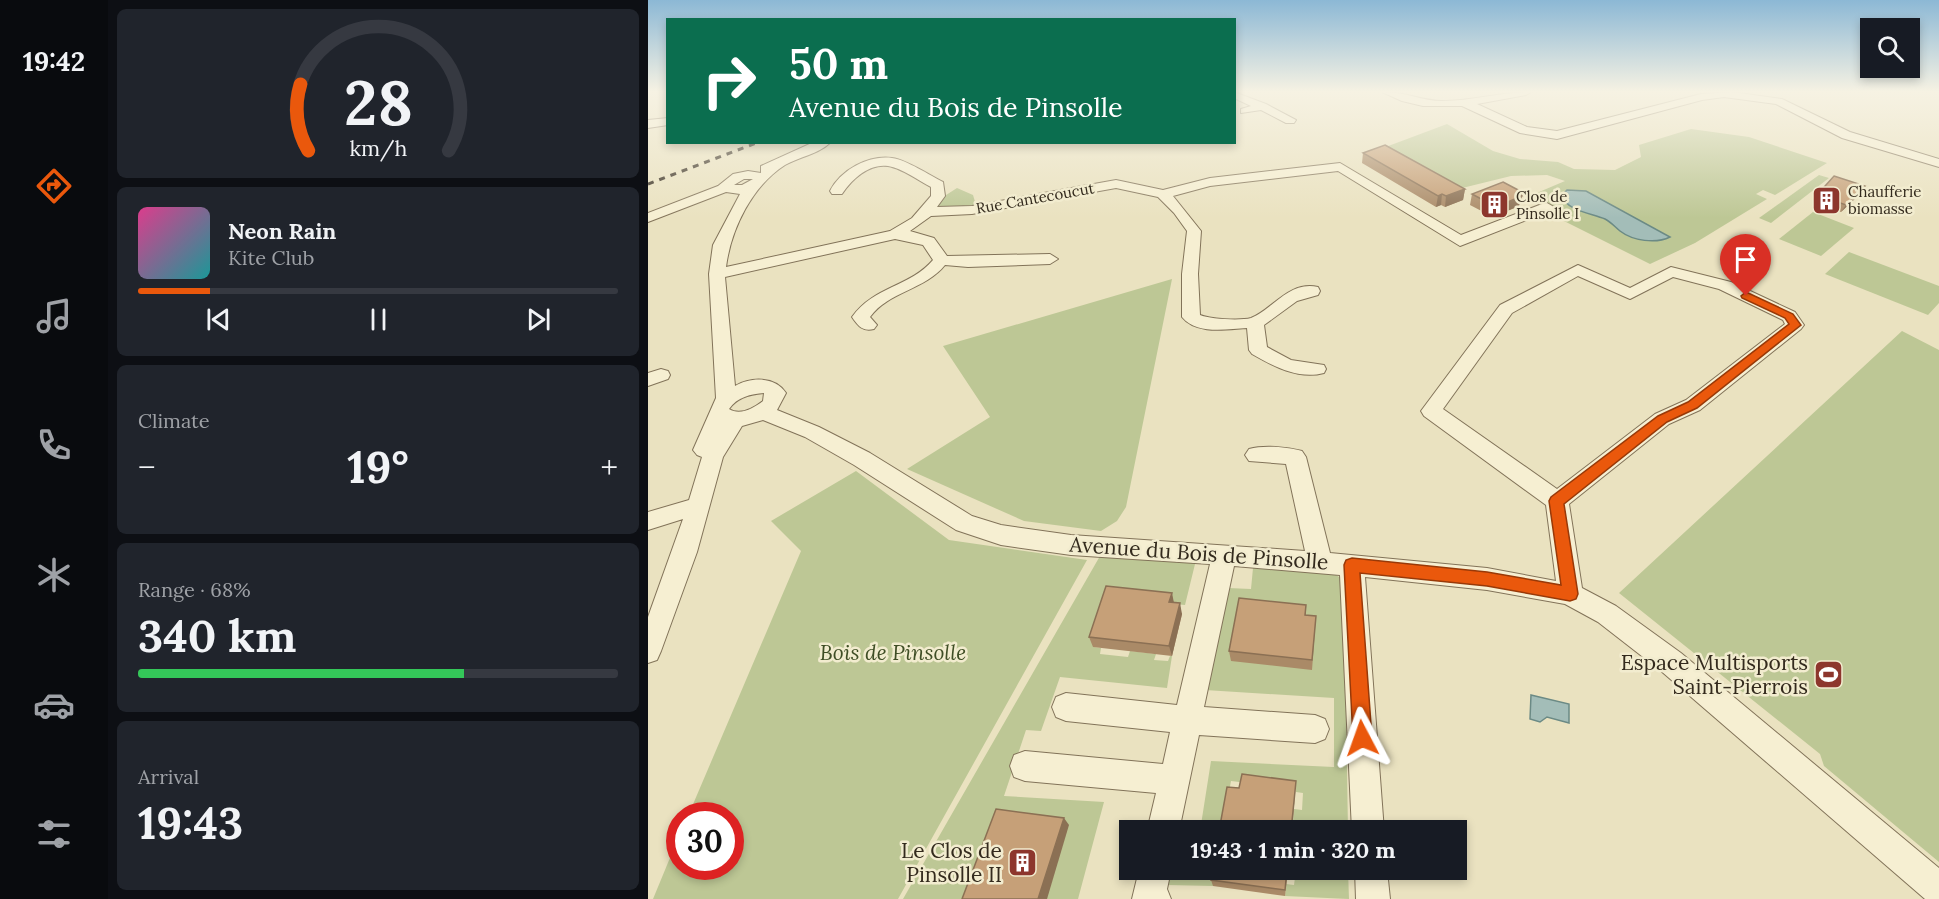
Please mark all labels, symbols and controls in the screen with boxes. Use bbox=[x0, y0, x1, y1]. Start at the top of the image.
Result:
map controls bbox=[1860, 18, 1920, 78]
button: search bbox=[1860, 18, 1920, 78]
text: 50 m bbox=[789, 37, 888, 91]
icon: right bbox=[690, 42, 768, 120]
text: 19:42 bbox=[23, 44, 85, 78]
text: 28 bbox=[344, 62, 412, 142]
text: Avenue du Bois de Pinsolle bbox=[789, 90, 1123, 124]
text: km/h bbox=[349, 134, 407, 162]
icon: directions bbox=[33, 165, 75, 207]
street label: Rue Cantecoucut bbox=[974, 178, 1096, 218]
place label: Chaufferie biomasse bbox=[1848, 182, 1921, 218]
building icon: Chaufferie biomasse bbox=[1811, 184, 1843, 216]
place label: Clos de Pinsolle I bbox=[1516, 187, 1579, 223]
building icon: Clos de Pinsolle I bbox=[1479, 189, 1511, 221]
text: Neon Rain bbox=[228, 217, 336, 245]
pin bbox=[1720, 234, 1771, 296]
icon: arrive bbox=[1729, 243, 1762, 276]
text: Kite Club bbox=[228, 245, 314, 270]
icon: music bbox=[33, 295, 75, 337]
icon: previous bbox=[202, 303, 235, 336]
icon: pause bbox=[362, 303, 395, 336]
icon: next bbox=[522, 303, 555, 336]
text: Climate bbox=[138, 408, 210, 433]
icon: phone bbox=[33, 424, 75, 466]
text: 19° bbox=[347, 438, 409, 495]
text: − bbox=[138, 446, 156, 488]
text: + bbox=[600, 446, 618, 488]
street label: Avenue du Bois de Pinsolle bbox=[1068, 530, 1329, 576]
icon: climate bbox=[33, 554, 75, 596]
text: Range · 68% bbox=[138, 577, 251, 602]
text: 340 km bbox=[138, 607, 296, 664]
park label: Bois de Pinsolle bbox=[820, 639, 966, 666]
place label: Espace Multisports Saint-Pierrois bbox=[1621, 649, 1808, 700]
sports icon: Espace Multisports Saint-Pierrois bbox=[1813, 658, 1845, 690]
icon: car bbox=[33, 684, 75, 726]
position arrow bbox=[1330, 706, 1394, 770]
text: Arrival bbox=[138, 764, 199, 789]
text: 19:43 bbox=[138, 794, 243, 851]
speed limit sign: 30 bbox=[666, 802, 744, 880]
icon: filters bbox=[33, 813, 75, 855]
text: 19:43 · 1 min · 320 m bbox=[1191, 836, 1395, 864]
place label: Le Clos de Pinsolle II bbox=[901, 837, 1002, 888]
building icon: Le Clos de Pinsolle II bbox=[1007, 846, 1039, 878]

